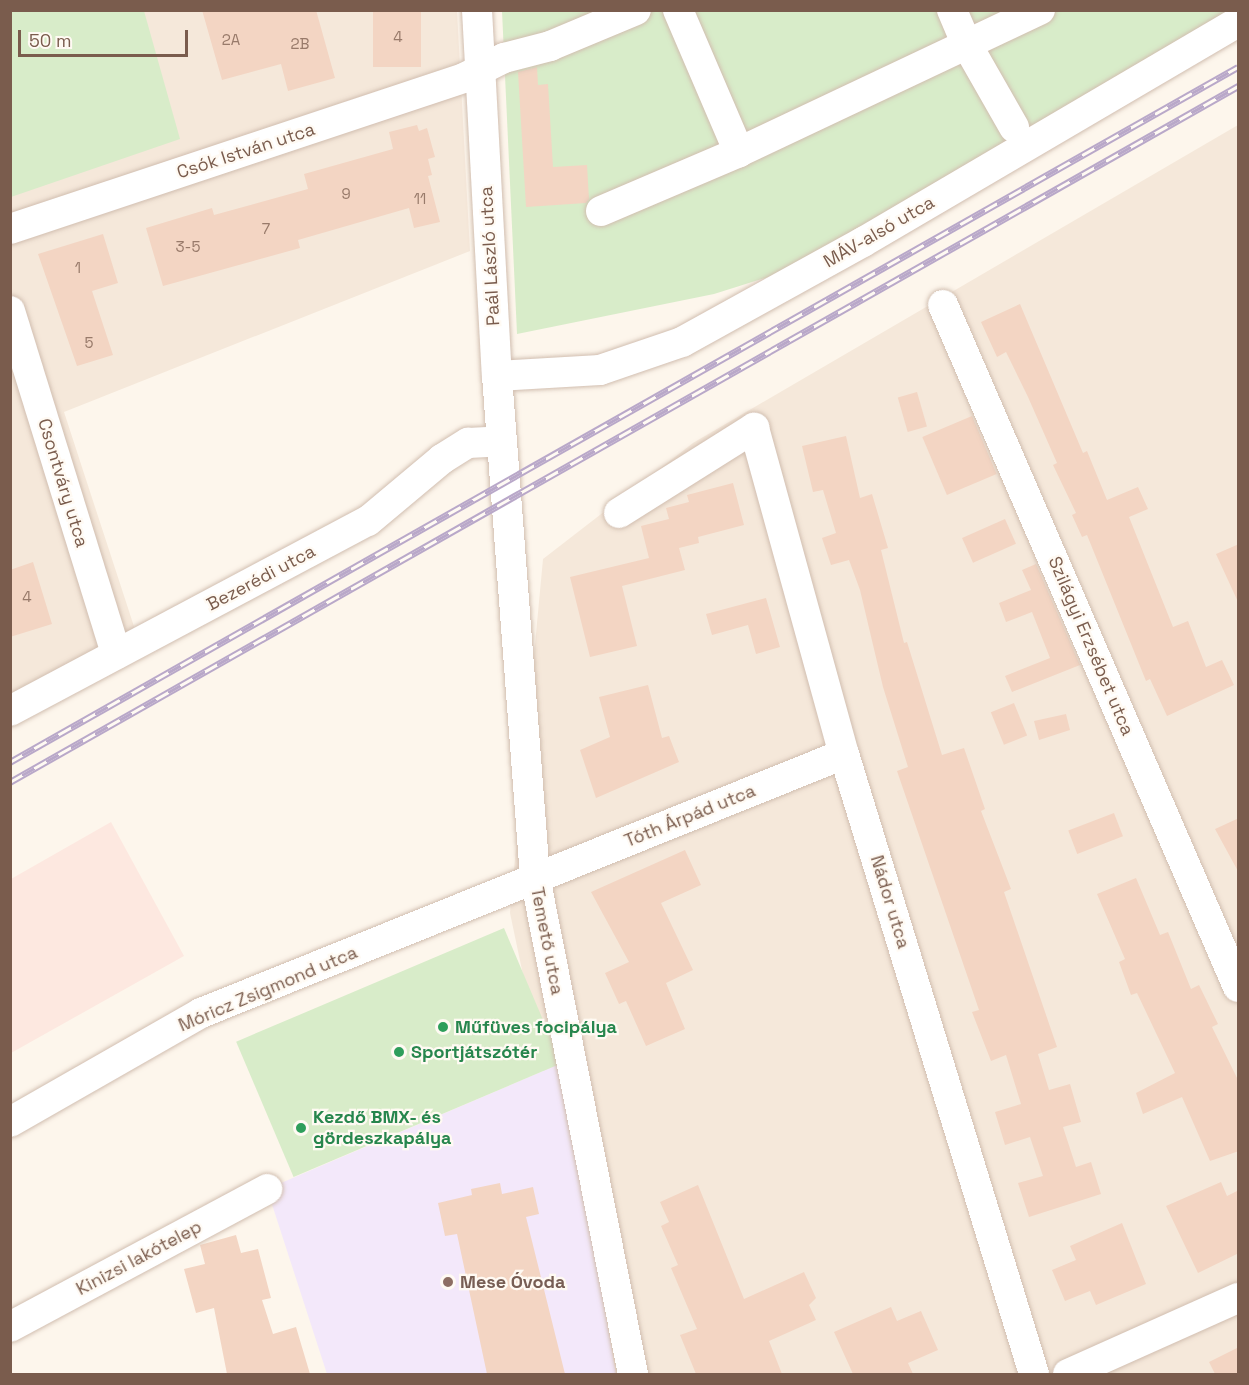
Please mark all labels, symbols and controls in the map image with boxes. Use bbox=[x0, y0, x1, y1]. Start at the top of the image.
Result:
scale bar bbox=[21, 18, 190, 56]
house number: 4 bbox=[393, 28, 403, 46]
text: 50 m bbox=[29, 29, 71, 52]
house number: 2A bbox=[222, 31, 240, 49]
house number: 2B bbox=[291, 35, 309, 53]
street label: Csók István utca bbox=[174, 118, 318, 184]
house number: 9 bbox=[341, 185, 351, 203]
street label: Paál László utca bbox=[476, 186, 504, 326]
house number: 11 bbox=[414, 190, 426, 208]
street label: MÁV-alsó utca bbox=[820, 192, 938, 272]
house number: 7 bbox=[262, 220, 270, 238]
house number: 3-5 bbox=[176, 238, 200, 256]
house number: 1 bbox=[75, 259, 81, 277]
house number: 5 bbox=[85, 334, 93, 352]
street label: Csontváry utca bbox=[33, 416, 93, 550]
street label: Bezerédi utca bbox=[203, 540, 319, 616]
street label: Szilágyi Erzsébet utca bbox=[1043, 553, 1139, 739]
house number: 4 bbox=[22, 588, 32, 606]
street label: Tóth Árpád utca bbox=[621, 780, 759, 852]
street label: Nádor utca bbox=[866, 853, 914, 951]
street label: Temető utca bbox=[526, 885, 568, 997]
street label: Móricz Zsigmond utca bbox=[175, 942, 361, 1036]
place label: Műfüves focipálya bbox=[455, 1016, 617, 1038]
marker: Műfüves focipálya bbox=[436, 1020, 450, 1034]
place label: Sportjátszótér bbox=[411, 1041, 537, 1063]
marker: Sportjátszótér bbox=[392, 1045, 406, 1059]
place label: Kezdő BMX- és gördeszkapálya bbox=[313, 1107, 451, 1150]
marker: Kezdő BMX- és gördeszkapálya bbox=[294, 1121, 308, 1135]
street label: Kinizsi lakótelep bbox=[73, 1216, 205, 1300]
place label: Mese Óvoda bbox=[460, 1271, 565, 1293]
marker: Mese Óvoda bbox=[441, 1275, 455, 1289]

